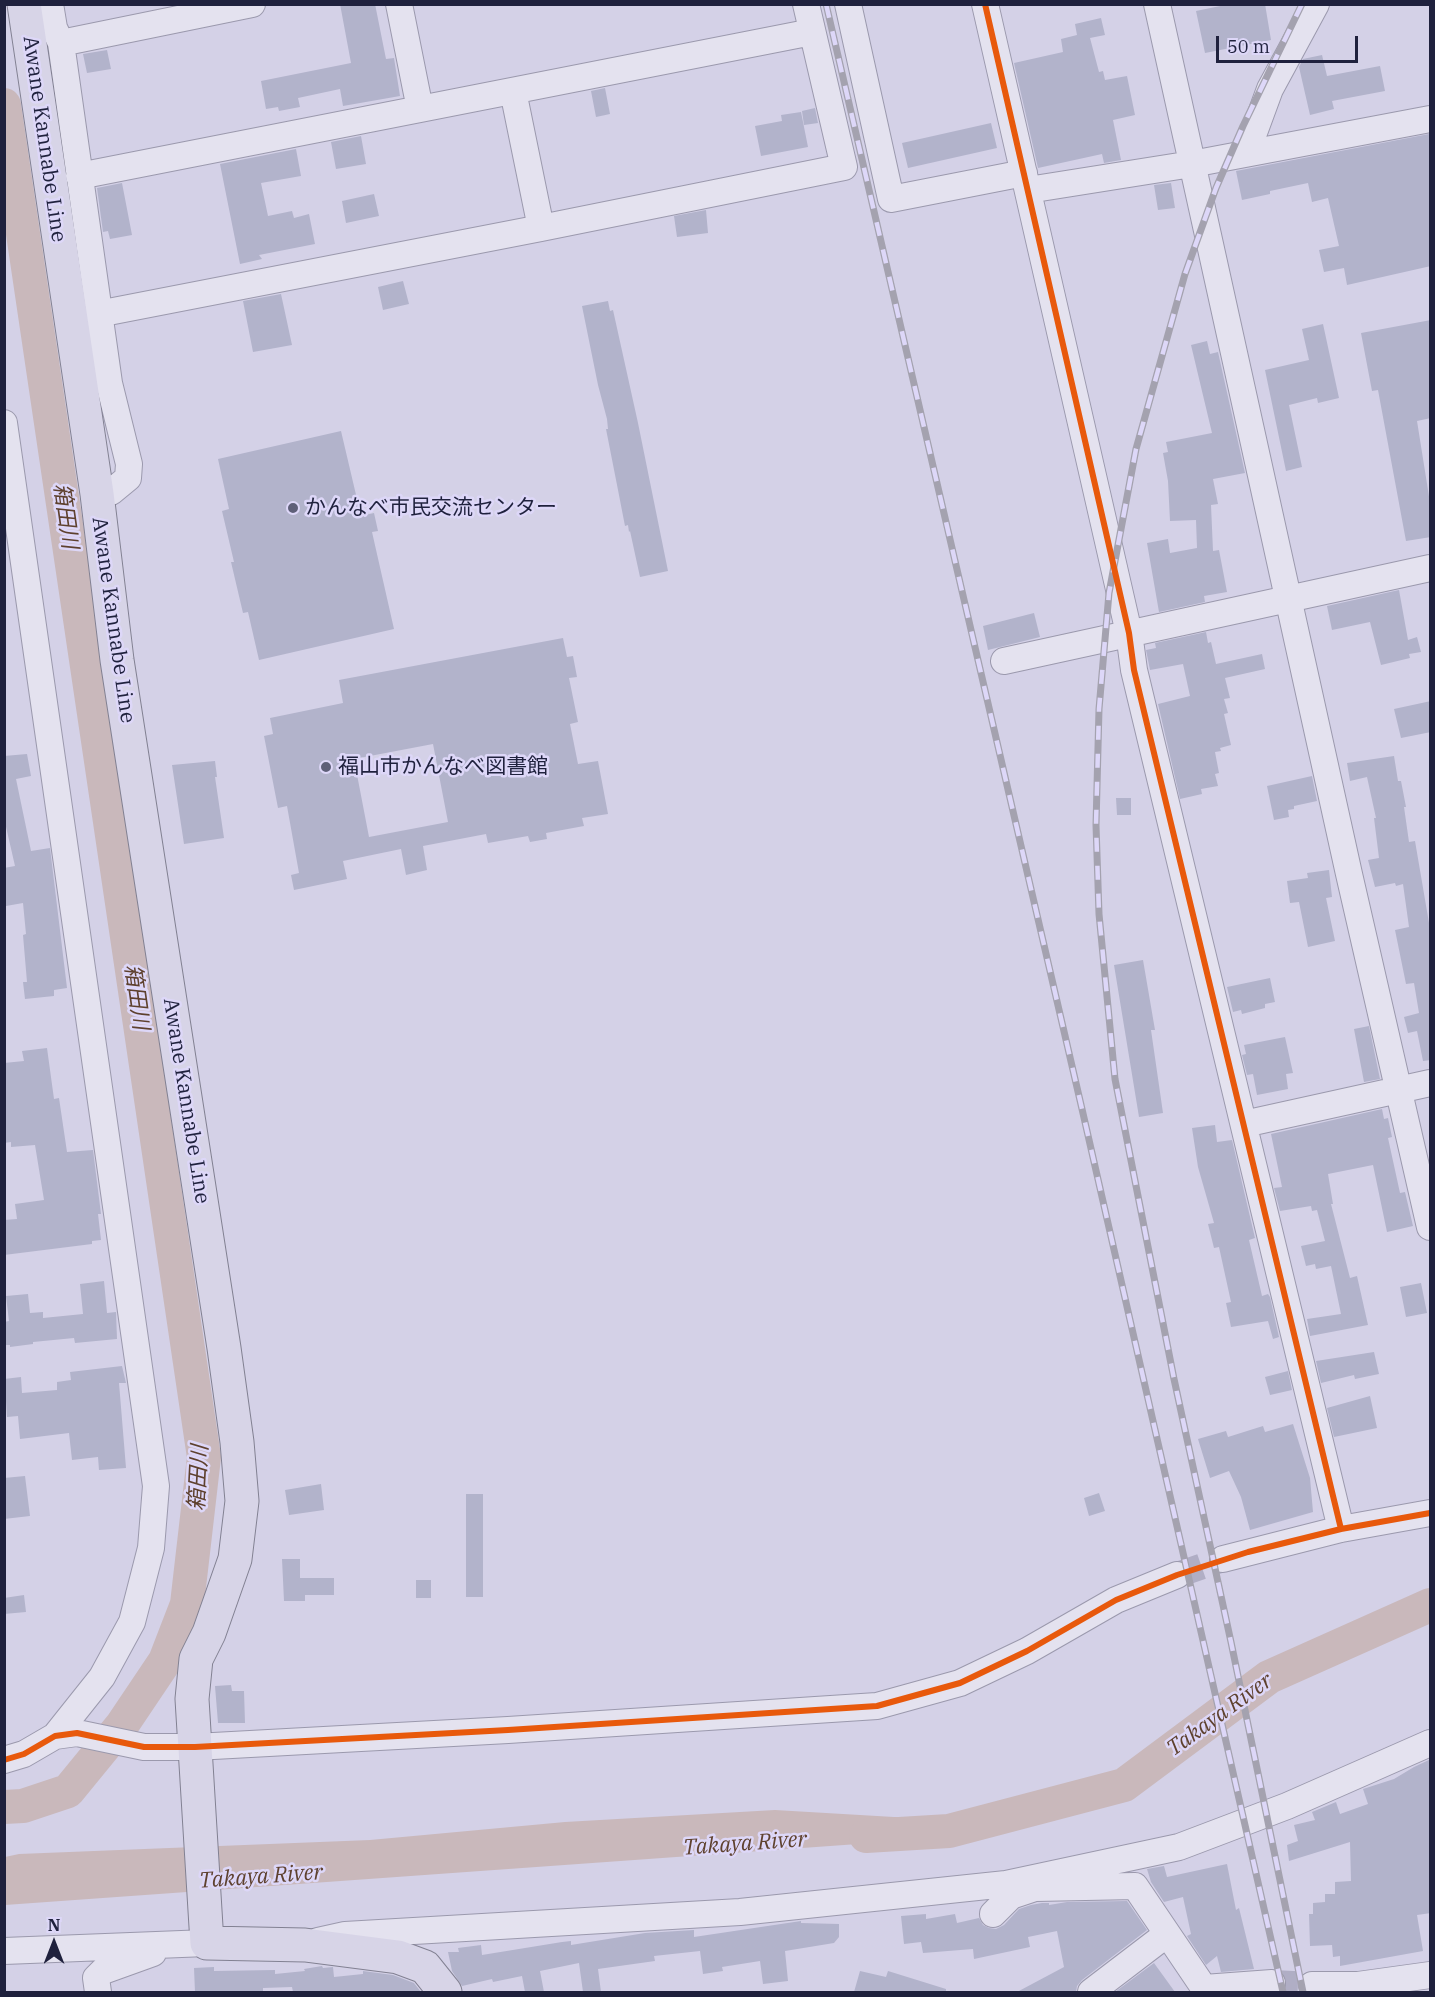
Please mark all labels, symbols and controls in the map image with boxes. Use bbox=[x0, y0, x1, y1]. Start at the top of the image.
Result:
scale bar bbox=[1219, 24, 1362, 62]
street label: Awane Kannabe Line bbox=[17, 34, 71, 244]
text: 50 m bbox=[1227, 35, 1270, 58]
water label: 箱田川 bbox=[47, 481, 83, 551]
place label: かんなべ市民交流センター bbox=[305, 495, 557, 521]
marker: かんなべ市民交流センター bbox=[286, 501, 300, 515]
street label: Awane Kannabe Line bbox=[86, 515, 140, 725]
place label: 福山市かんなべ図書館 bbox=[338, 754, 548, 780]
marker: 福山市かんなべ図書館 bbox=[319, 760, 333, 774]
water label: 箱田川 bbox=[118, 962, 154, 1032]
street label: Awane Kannabe Line bbox=[157, 996, 215, 1206]
water label: 箱田川 bbox=[184, 1444, 214, 1512]
water label: Takaya River bbox=[1162, 1668, 1278, 1762]
water label: Takaya River bbox=[682, 1827, 808, 1861]
water label: Takaya River bbox=[198, 1860, 324, 1894]
north arrow bbox=[24, 1913, 84, 1973]
text: N bbox=[48, 1915, 60, 1935]

